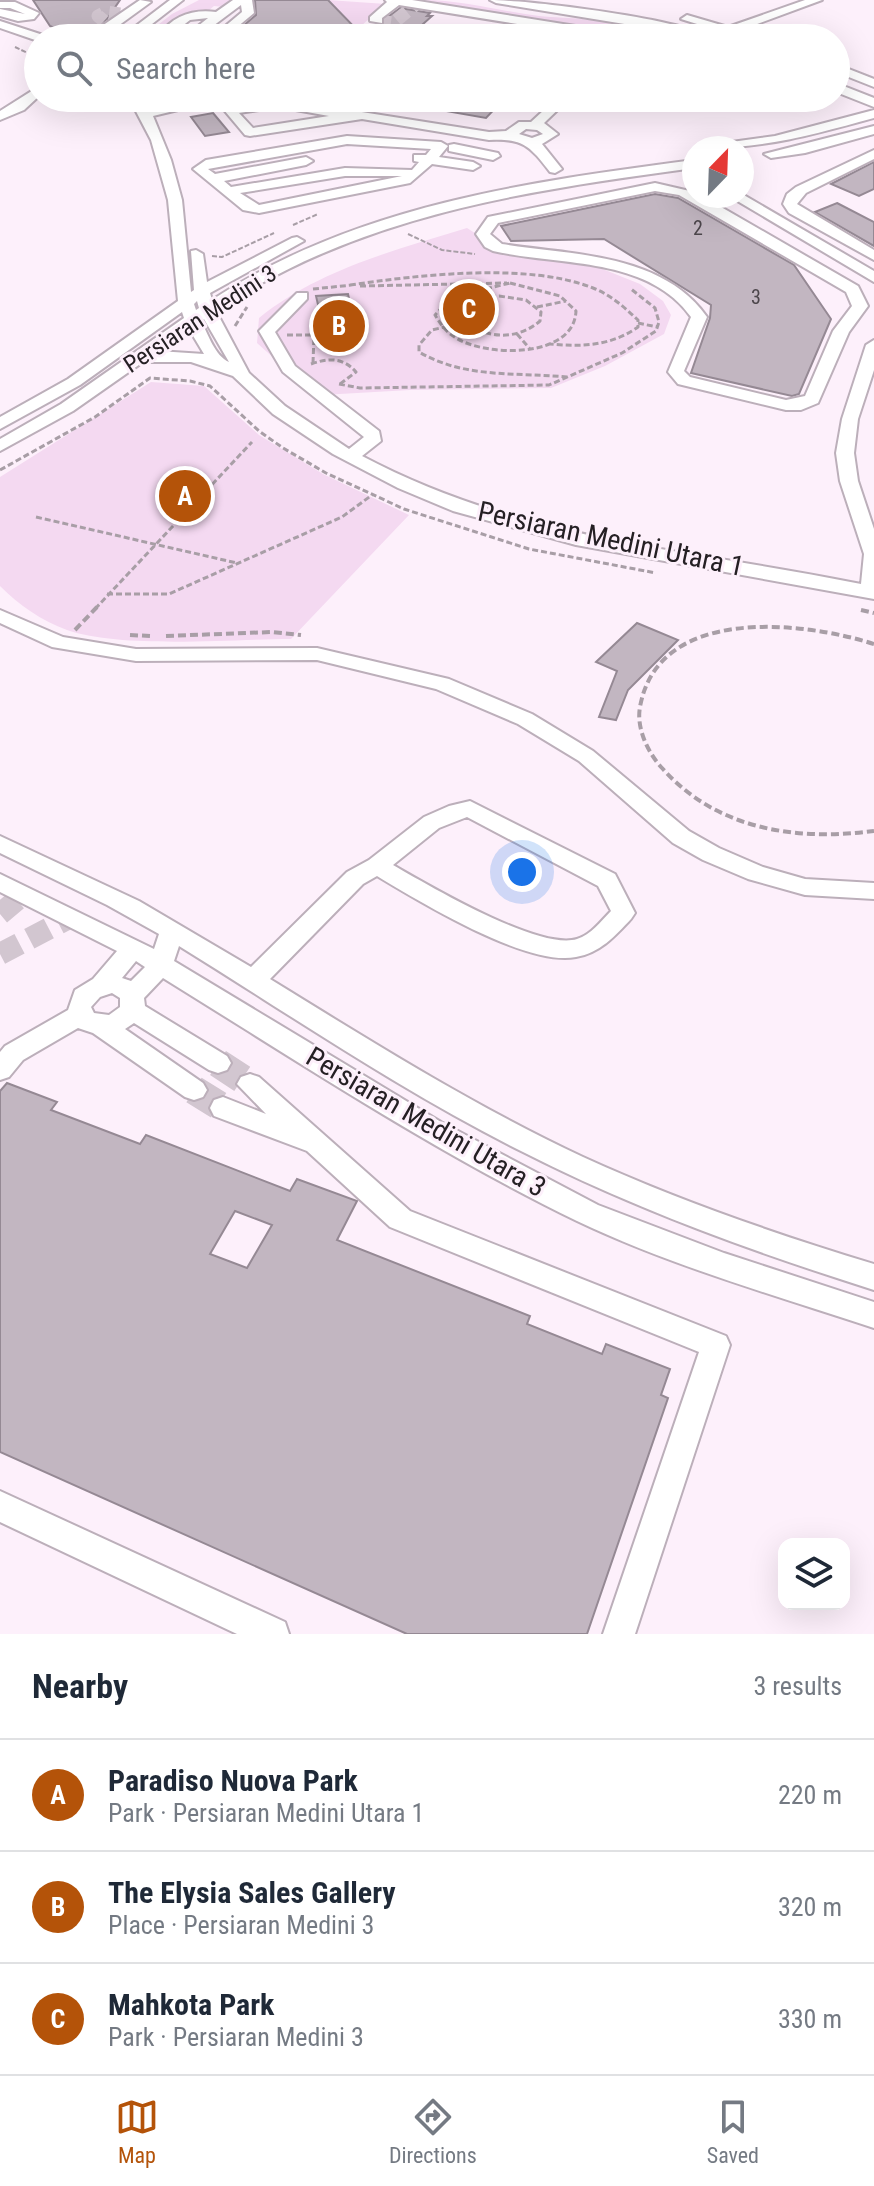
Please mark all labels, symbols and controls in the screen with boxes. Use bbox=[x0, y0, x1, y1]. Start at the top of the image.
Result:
search box bbox=[24, 24, 850, 112]
icon: search bbox=[52, 46, 96, 90]
text: Search here bbox=[116, 51, 256, 86]
north arrow bbox=[682, 136, 754, 208]
house number: 2 bbox=[693, 216, 703, 240]
street label: Persiaran Medini 3 bbox=[118, 259, 282, 379]
pin: C bbox=[443, 279, 495, 339]
house number: 3 bbox=[751, 285, 761, 309]
pin: B bbox=[313, 296, 365, 356]
pin: A bbox=[159, 466, 211, 526]
street label: Persiaran Medini Utara 1 bbox=[475, 495, 747, 583]
your location bbox=[502, 852, 542, 892]
street label: Persiaran Medini Utara 3 bbox=[300, 1040, 552, 1204]
map controls bbox=[778, 1538, 850, 1610]
button: layers bbox=[778, 1538, 850, 1610]
text: Nearby bbox=[32, 1666, 128, 1706]
text: 3 results bbox=[753, 1671, 842, 1701]
text: Paradiso Nuova Park bbox=[108, 1763, 358, 1798]
text: A bbox=[50, 1780, 66, 1810]
text: 220 m bbox=[778, 1780, 842, 1810]
text: Park · Persiaran Medini Utara 1 bbox=[108, 1798, 424, 1828]
text: The Elysia Sales Gallery bbox=[108, 1875, 396, 1910]
text: B bbox=[51, 1892, 65, 1922]
text: 320 m bbox=[778, 1892, 842, 1922]
text: Place · Persiaran Medini 3 bbox=[108, 1910, 374, 1940]
text: Mahkota Park bbox=[108, 1987, 274, 2022]
text: C bbox=[51, 2004, 65, 2034]
text: 330 m bbox=[778, 2004, 842, 2034]
text: Park · Persiaran Medini 3 bbox=[108, 2022, 364, 2052]
tab: Map bbox=[115, 2095, 159, 2168]
tab: Directions bbox=[389, 2095, 477, 2168]
tab: Saved bbox=[707, 2095, 759, 2168]

